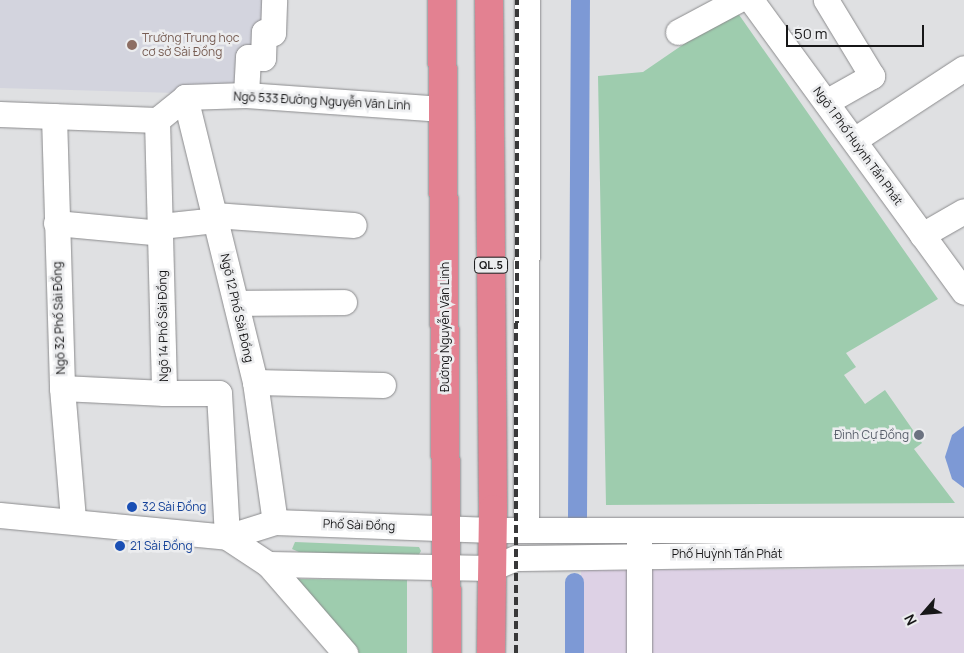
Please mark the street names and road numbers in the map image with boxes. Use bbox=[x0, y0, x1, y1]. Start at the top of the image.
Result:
street label: Ngõ 1 Phố Huỳnh Tấn Phát bbox=[810, 84, 906, 208]
street label: Ngõ 533 Đường Nguyễn Văn Linh bbox=[233, 89, 411, 113]
street label: Ngõ 12 Phố Sài Đồng bbox=[217, 252, 257, 364]
road number: QL.5 bbox=[474, 256, 508, 274]
street label: Ngõ 32 Phố Sài Đồng bbox=[50, 261, 68, 375]
street label: Đường Nguyễn Văn Linh bbox=[438, 262, 452, 392]
street label: Ngõ 14 Phố Sài Đồng bbox=[155, 270, 171, 382]
street label: Phố Sài Đồng bbox=[323, 517, 395, 533]
street label: Phố Huỳnh Tấn Phát bbox=[672, 547, 782, 561]

